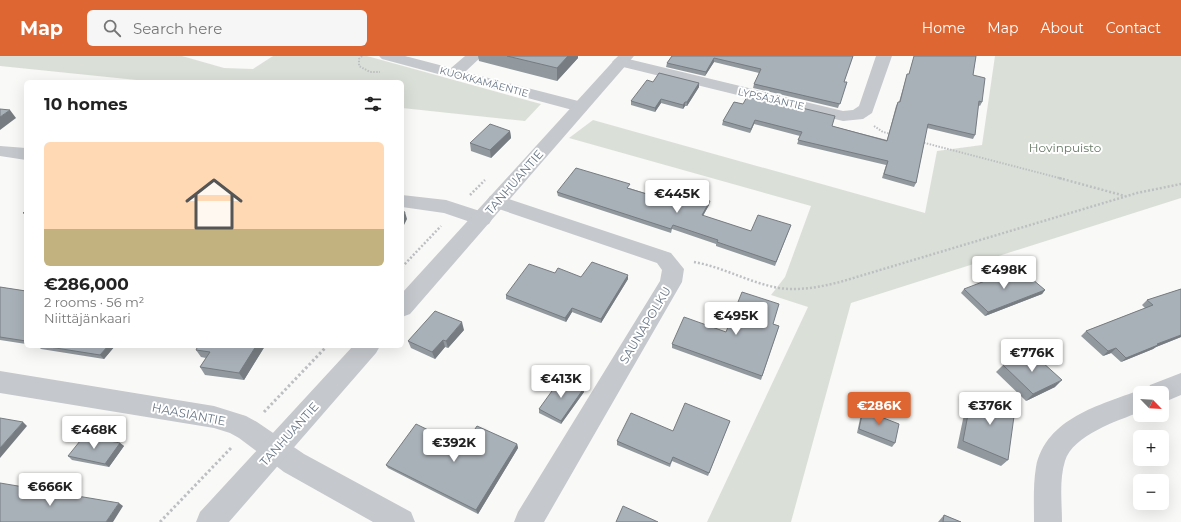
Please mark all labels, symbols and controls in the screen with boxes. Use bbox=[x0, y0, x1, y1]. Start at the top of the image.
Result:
search box bbox=[87, 10, 367, 46]
text: Map bbox=[20, 17, 63, 40]
icon: search bbox=[101, 17, 123, 39]
text: Search here bbox=[133, 19, 222, 38]
text: Home bbox=[922, 19, 965, 37]
text: Map bbox=[987, 19, 1018, 37]
text: About bbox=[1040, 19, 1084, 37]
text: Contact bbox=[1106, 19, 1161, 37]
street label: KUOKKAMÄENTIE bbox=[438, 64, 530, 100]
street label: LYPSÄJÄNTIE bbox=[737, 85, 806, 113]
icon: filters bbox=[362, 93, 384, 115]
text: 10 homes bbox=[44, 94, 128, 114]
park label: Hovinpuisto bbox=[1029, 140, 1101, 155]
street label: TANHUANTIE bbox=[482, 147, 546, 217]
icon: home bbox=[178, 168, 250, 240]
pin: €445K bbox=[649, 180, 705, 214]
text: €445K bbox=[654, 185, 700, 201]
pin: €498K bbox=[976, 256, 1032, 290]
text: €498K bbox=[981, 261, 1027, 277]
text: €286,000 bbox=[44, 274, 129, 294]
street label: SAUNAPOLKU bbox=[616, 284, 674, 366]
text: 2 rooms · 56 m² bbox=[44, 294, 144, 310]
pin: €495K bbox=[708, 302, 764, 336]
text: €495K bbox=[714, 307, 758, 323]
text: Niittäjänkaari bbox=[44, 310, 131, 326]
pin: €776K bbox=[1004, 339, 1060, 373]
text: €776K bbox=[1010, 344, 1054, 360]
pin: €413K bbox=[533, 365, 589, 399]
text: €413K bbox=[540, 370, 582, 386]
north arrow bbox=[1133, 386, 1169, 422]
map controls bbox=[1133, 386, 1169, 510]
pin: €286K bbox=[851, 392, 907, 426]
pin: €376K bbox=[962, 392, 1018, 426]
text: €286K bbox=[857, 397, 901, 413]
text: €376K bbox=[968, 397, 1012, 413]
street label: HAASIANTIE bbox=[151, 399, 227, 429]
street label: TANHUANTIE bbox=[256, 399, 322, 469]
pin: €468K bbox=[66, 416, 122, 450]
text: €468K bbox=[71, 421, 117, 437]
pin: €392K bbox=[426, 429, 482, 463]
button: + bbox=[1133, 430, 1169, 466]
text: €392K bbox=[432, 434, 476, 450]
pin: €666K bbox=[22, 473, 78, 507]
button: − bbox=[1133, 474, 1169, 510]
text: €666K bbox=[28, 478, 72, 494]

